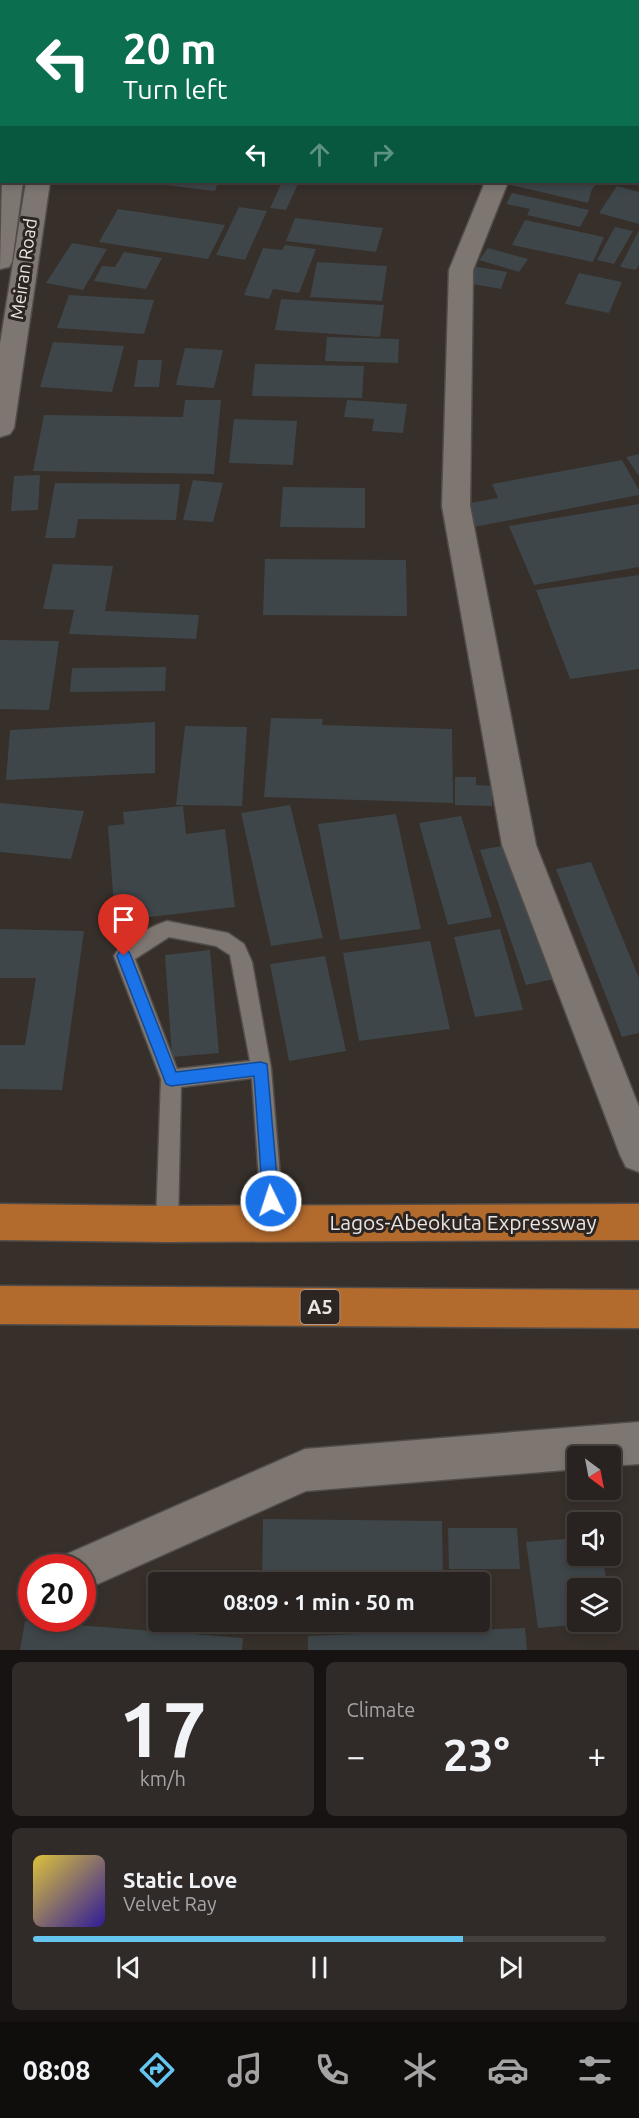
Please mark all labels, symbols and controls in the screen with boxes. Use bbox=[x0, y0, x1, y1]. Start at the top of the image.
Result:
icon: left bbox=[24, 24, 102, 102]
text: 20 m bbox=[123, 25, 217, 72]
text: Turn left bbox=[123, 74, 227, 104]
icon: left bbox=[240, 138, 273, 171]
icon: ahead bbox=[303, 138, 336, 171]
icon: right bbox=[366, 138, 399, 171]
street label: Meiran Road bbox=[6, 217, 40, 321]
pin bbox=[98, 894, 149, 956]
icon: arrive bbox=[107, 903, 140, 936]
position arrow bbox=[239, 1169, 303, 1233]
street label: Lagos-Abeokuta Expressway bbox=[329, 1210, 597, 1234]
road number: A5 bbox=[300, 1290, 340, 1324]
north arrow bbox=[567, 1446, 621, 1500]
map controls bbox=[567, 1446, 621, 1632]
button: sound bbox=[567, 1512, 621, 1566]
speed limit sign: 20 bbox=[18, 1554, 96, 1632]
button: layers bbox=[567, 1578, 621, 1632]
text: 08:09 · 1 min · 50 m bbox=[223, 1589, 415, 1614]
text: 17 bbox=[119, 1684, 207, 1772]
text: Climate bbox=[347, 1698, 415, 1721]
text: 23° bbox=[443, 1729, 510, 1780]
text: − bbox=[347, 1737, 365, 1774]
text: + bbox=[587, 1737, 606, 1774]
text: km/h bbox=[140, 1767, 186, 1790]
text: Static Love bbox=[123, 1867, 238, 1892]
text: Velvet Ray bbox=[123, 1892, 217, 1915]
icon: previous bbox=[112, 1951, 145, 1984]
icon: pause bbox=[303, 1951, 336, 1984]
icon: next bbox=[494, 1951, 527, 1984]
icon: directions bbox=[136, 2049, 178, 2091]
icon: music bbox=[224, 2049, 266, 2091]
icon: phone bbox=[311, 2049, 353, 2091]
icon: climate bbox=[399, 2049, 441, 2091]
icon: car bbox=[487, 2049, 529, 2091]
icon: filters bbox=[574, 2049, 616, 2091]
text: 08:08 bbox=[23, 2055, 90, 2085]

